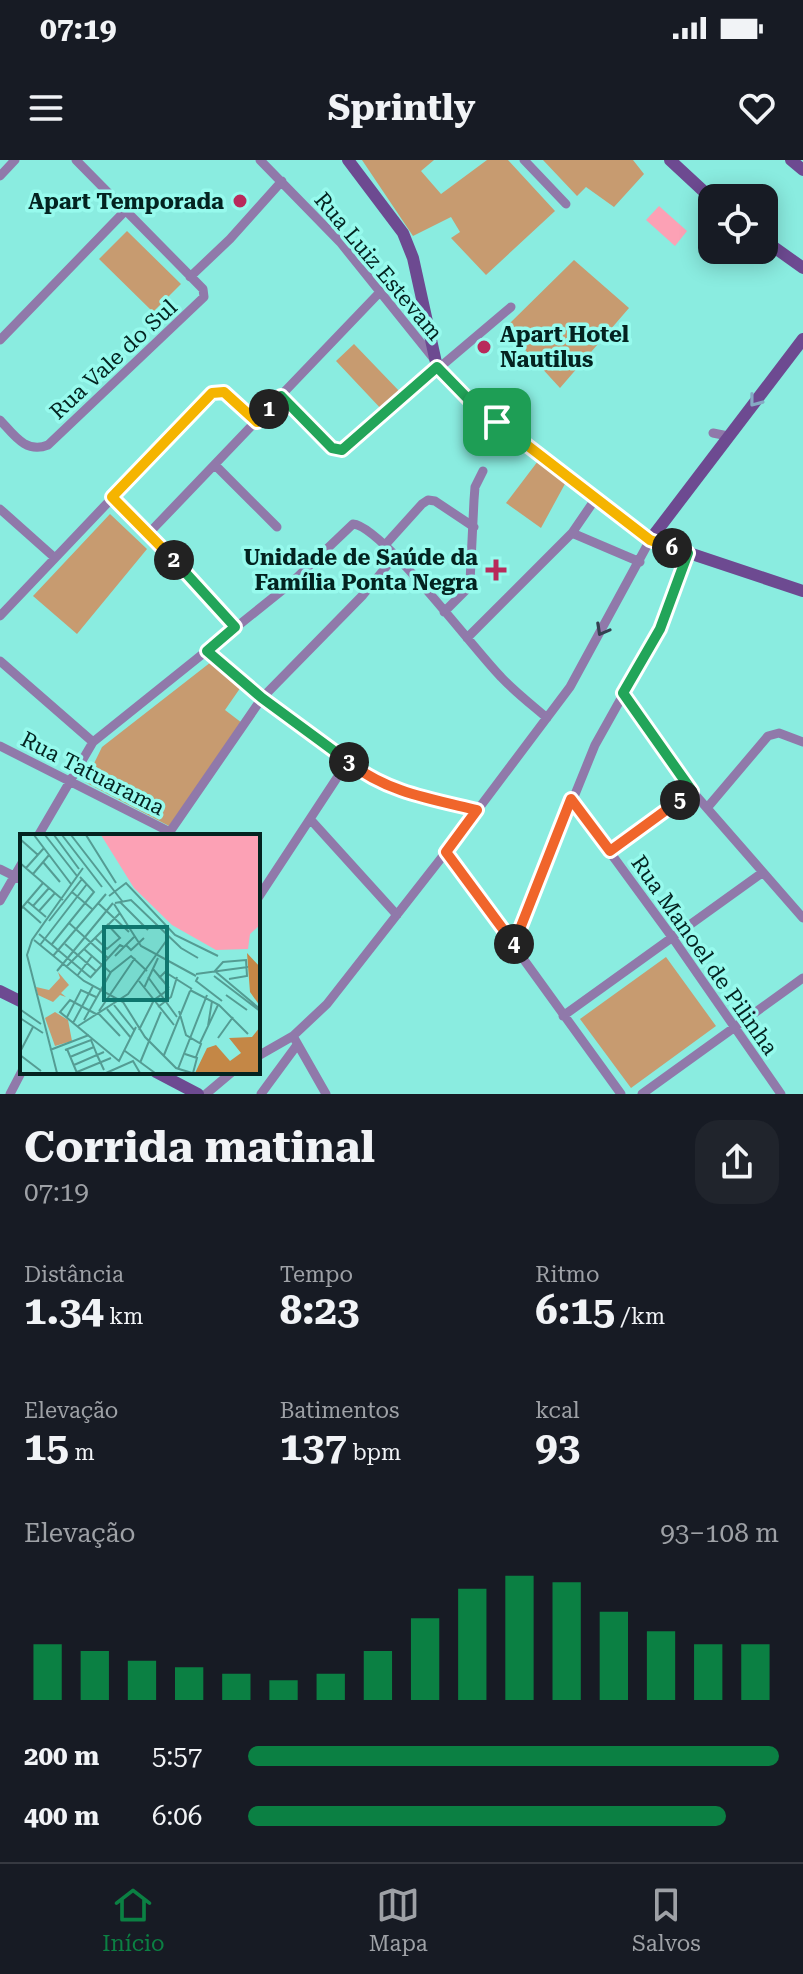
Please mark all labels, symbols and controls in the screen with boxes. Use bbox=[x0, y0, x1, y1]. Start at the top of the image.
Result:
text: 07:19 bbox=[40, 11, 117, 46]
icon: menu bbox=[24, 86, 68, 130]
icon: heart bbox=[735, 86, 779, 130]
text: Sprintly bbox=[328, 87, 475, 129]
map controls bbox=[698, 184, 778, 264]
button: locate bbox=[698, 184, 778, 264]
street label: Rua Luiz Estevam bbox=[310, 187, 448, 345]
place label: Apart Temporada bbox=[28, 189, 224, 214]
marker: Apart Temporada bbox=[231, 192, 249, 210]
street label: Rua Vale do Sul bbox=[45, 294, 182, 424]
place label: Apart Hotel Nautilus bbox=[500, 322, 629, 372]
marker: Apart Hotel Nautilus bbox=[475, 338, 493, 356]
pin bbox=[463, 388, 531, 456]
pin: 1 bbox=[249, 389, 289, 429]
one-way arrow bbox=[750, 392, 765, 406]
text: 1 bbox=[263, 396, 275, 421]
icon: arrive bbox=[475, 400, 519, 444]
pin: 6 bbox=[652, 528, 692, 568]
text: 6 bbox=[666, 535, 678, 560]
pin: 2 bbox=[154, 540, 194, 580]
place label: Unidade de Saúde da Família Ponta Negra bbox=[244, 545, 478, 595]
text: 2 bbox=[168, 547, 180, 572]
marker: Unidade de Saúde da Família Ponta Negra bbox=[485, 559, 507, 581]
one-way arrow bbox=[596, 622, 612, 636]
street label: Rua Tatuarama bbox=[17, 727, 169, 820]
pin: 3 bbox=[329, 742, 369, 782]
text: 3 bbox=[343, 749, 355, 774]
pin: 5 bbox=[660, 780, 700, 820]
text: 5 bbox=[674, 787, 686, 812]
inset map bbox=[20, 834, 260, 1074]
street label: Rua Manoel de Pilinha bbox=[626, 851, 783, 1060]
pin: 4 bbox=[494, 924, 534, 964]
text: 4 bbox=[508, 931, 520, 956]
button: share bbox=[695, 1120, 779, 1204]
text: Corrida matinal bbox=[24, 1121, 375, 1173]
text: 07:19 bbox=[24, 1177, 89, 1207]
text: Distância bbox=[24, 1262, 124, 1287]
text: Tempo bbox=[280, 1262, 353, 1287]
text: Ritmo bbox=[535, 1262, 599, 1287]
text: 1.34 bbox=[24, 1287, 104, 1334]
text: 8:23 bbox=[280, 1287, 359, 1334]
text: 6:15 bbox=[535, 1287, 615, 1334]
text: km bbox=[104, 1304, 143, 1329]
text: /km bbox=[615, 1304, 665, 1329]
text: Elevação bbox=[24, 1398, 118, 1423]
text: Batimentos bbox=[280, 1398, 399, 1423]
text: kcal bbox=[535, 1398, 580, 1423]
text: 15 bbox=[24, 1423, 69, 1470]
text: 137 bbox=[280, 1423, 347, 1470]
text: 93 bbox=[535, 1423, 580, 1470]
text: m bbox=[69, 1440, 94, 1465]
text: bpm bbox=[347, 1440, 401, 1465]
text: Elevação bbox=[24, 1518, 135, 1548]
text: 93–108 m bbox=[660, 1518, 779, 1548]
text: 200 m bbox=[24, 1741, 99, 1771]
text: 5:57 bbox=[152, 1741, 202, 1771]
text: 400 m bbox=[24, 1801, 99, 1831]
text: 6:06 bbox=[152, 1801, 202, 1831]
tab: Início bbox=[102, 1883, 164, 1956]
tab: Mapa bbox=[369, 1883, 428, 1956]
tab: Salvos bbox=[632, 1883, 701, 1956]

